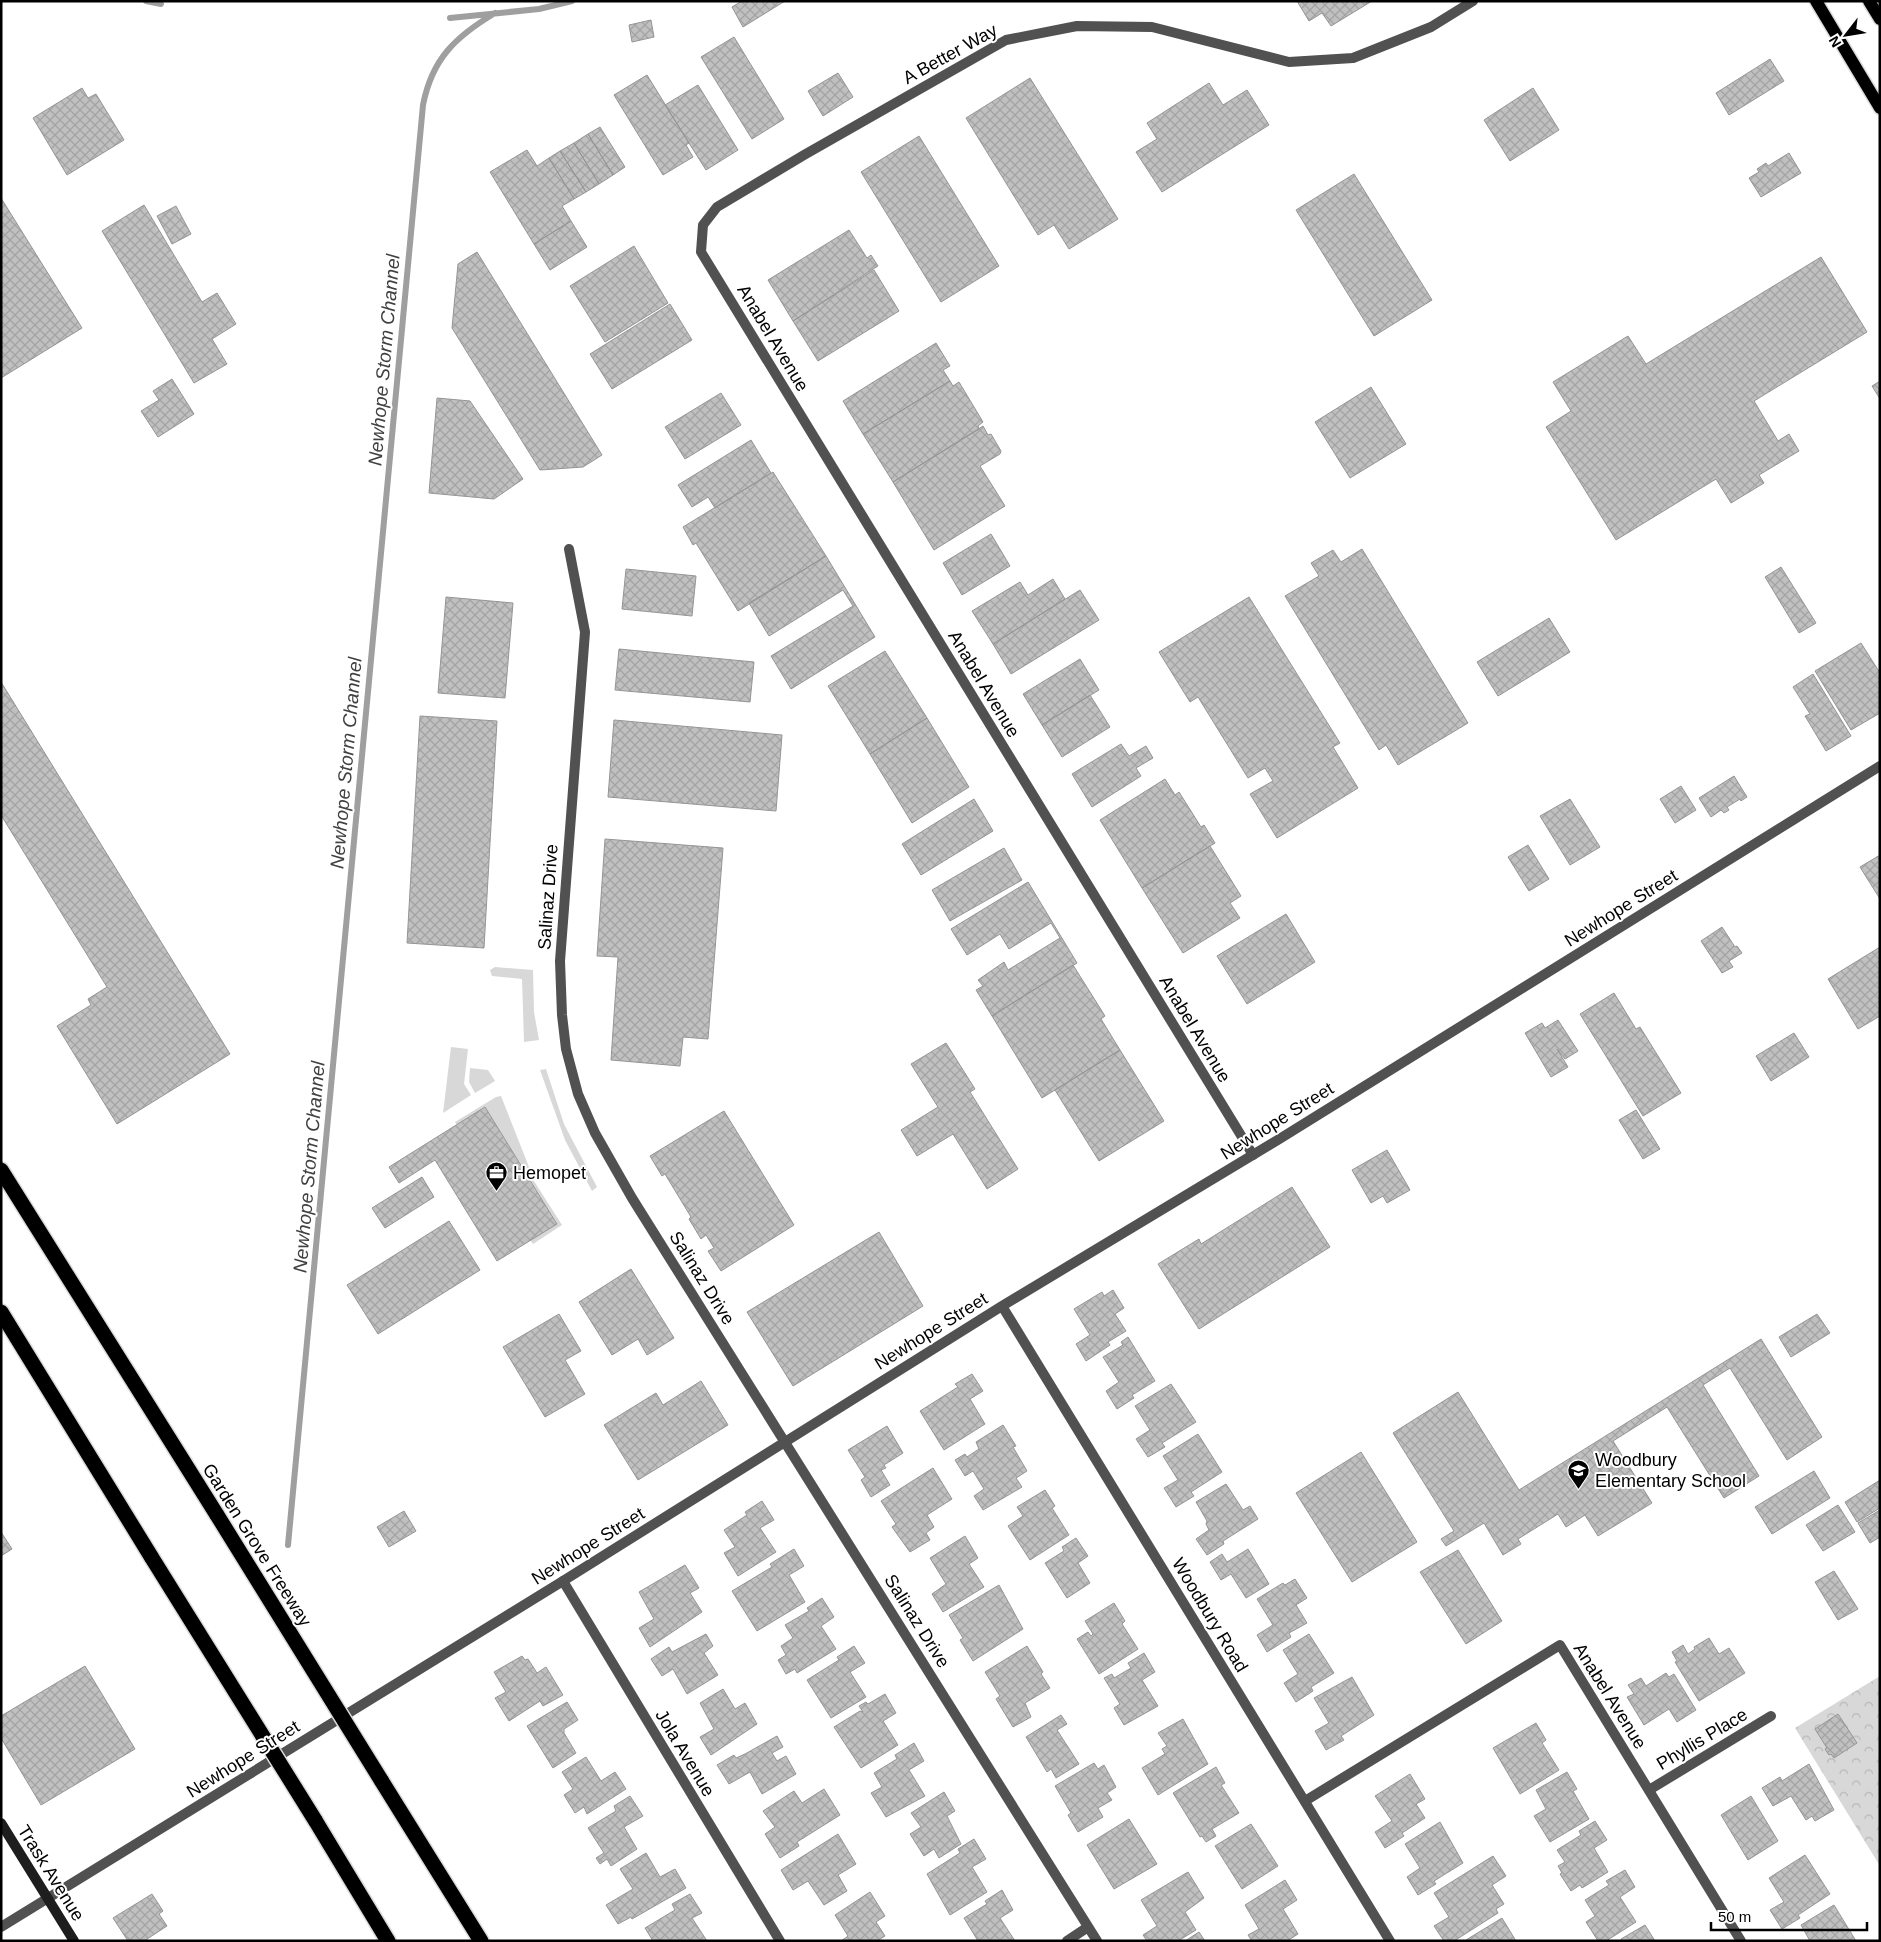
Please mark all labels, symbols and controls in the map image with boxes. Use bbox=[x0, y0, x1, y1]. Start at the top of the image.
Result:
north arrow bbox=[1821, 10, 1871, 60]
street label: A Better Way bbox=[900, 20, 1000, 88]
text: N bbox=[1825, 33, 1844, 50]
water label: Newhope Storm Channel bbox=[364, 253, 404, 467]
street label: Anabel Avenue bbox=[733, 281, 813, 395]
street label: Anabel Avenue bbox=[944, 627, 1024, 741]
water label: Newhope Storm Channel bbox=[326, 656, 366, 870]
street label: Salinaz Drive bbox=[534, 843, 562, 951]
street label: Newhope Street bbox=[1561, 865, 1681, 951]
street label: Anabel Avenue bbox=[1155, 972, 1235, 1086]
water label: Newhope Storm Channel bbox=[289, 1060, 329, 1274]
street label: Newhope Street bbox=[1217, 1078, 1337, 1164]
office icon: Hemopet bbox=[485, 1161, 509, 1192]
place label: Hemopet bbox=[513, 1163, 586, 1183]
street label: Salinaz Drive bbox=[665, 1228, 739, 1328]
street label: Newhope Street bbox=[871, 1288, 991, 1374]
place label: Woodbury Elementary School bbox=[1595, 1450, 1746, 1491]
school or university icon: Woodbury Elementary School bbox=[1567, 1458, 1591, 1489]
street label: Garden Grove Freeway bbox=[199, 1460, 315, 1630]
street label: Newhope Street bbox=[528, 1503, 648, 1589]
street label: Woodbury Road bbox=[1168, 1554, 1252, 1676]
street label: Salinaz Drive bbox=[880, 1571, 954, 1671]
street label: Anabel Avenue bbox=[1570, 1639, 1650, 1753]
street label: Phyllis Place bbox=[1653, 1704, 1751, 1774]
street label: Jola Avenue bbox=[651, 1706, 719, 1800]
street label: Newhope Street bbox=[183, 1716, 303, 1802]
street label: Trask Avenue bbox=[14, 1821, 88, 1925]
scale bar bbox=[1711, 1900, 1867, 1932]
text: 50 m bbox=[1718, 1908, 1751, 1925]

